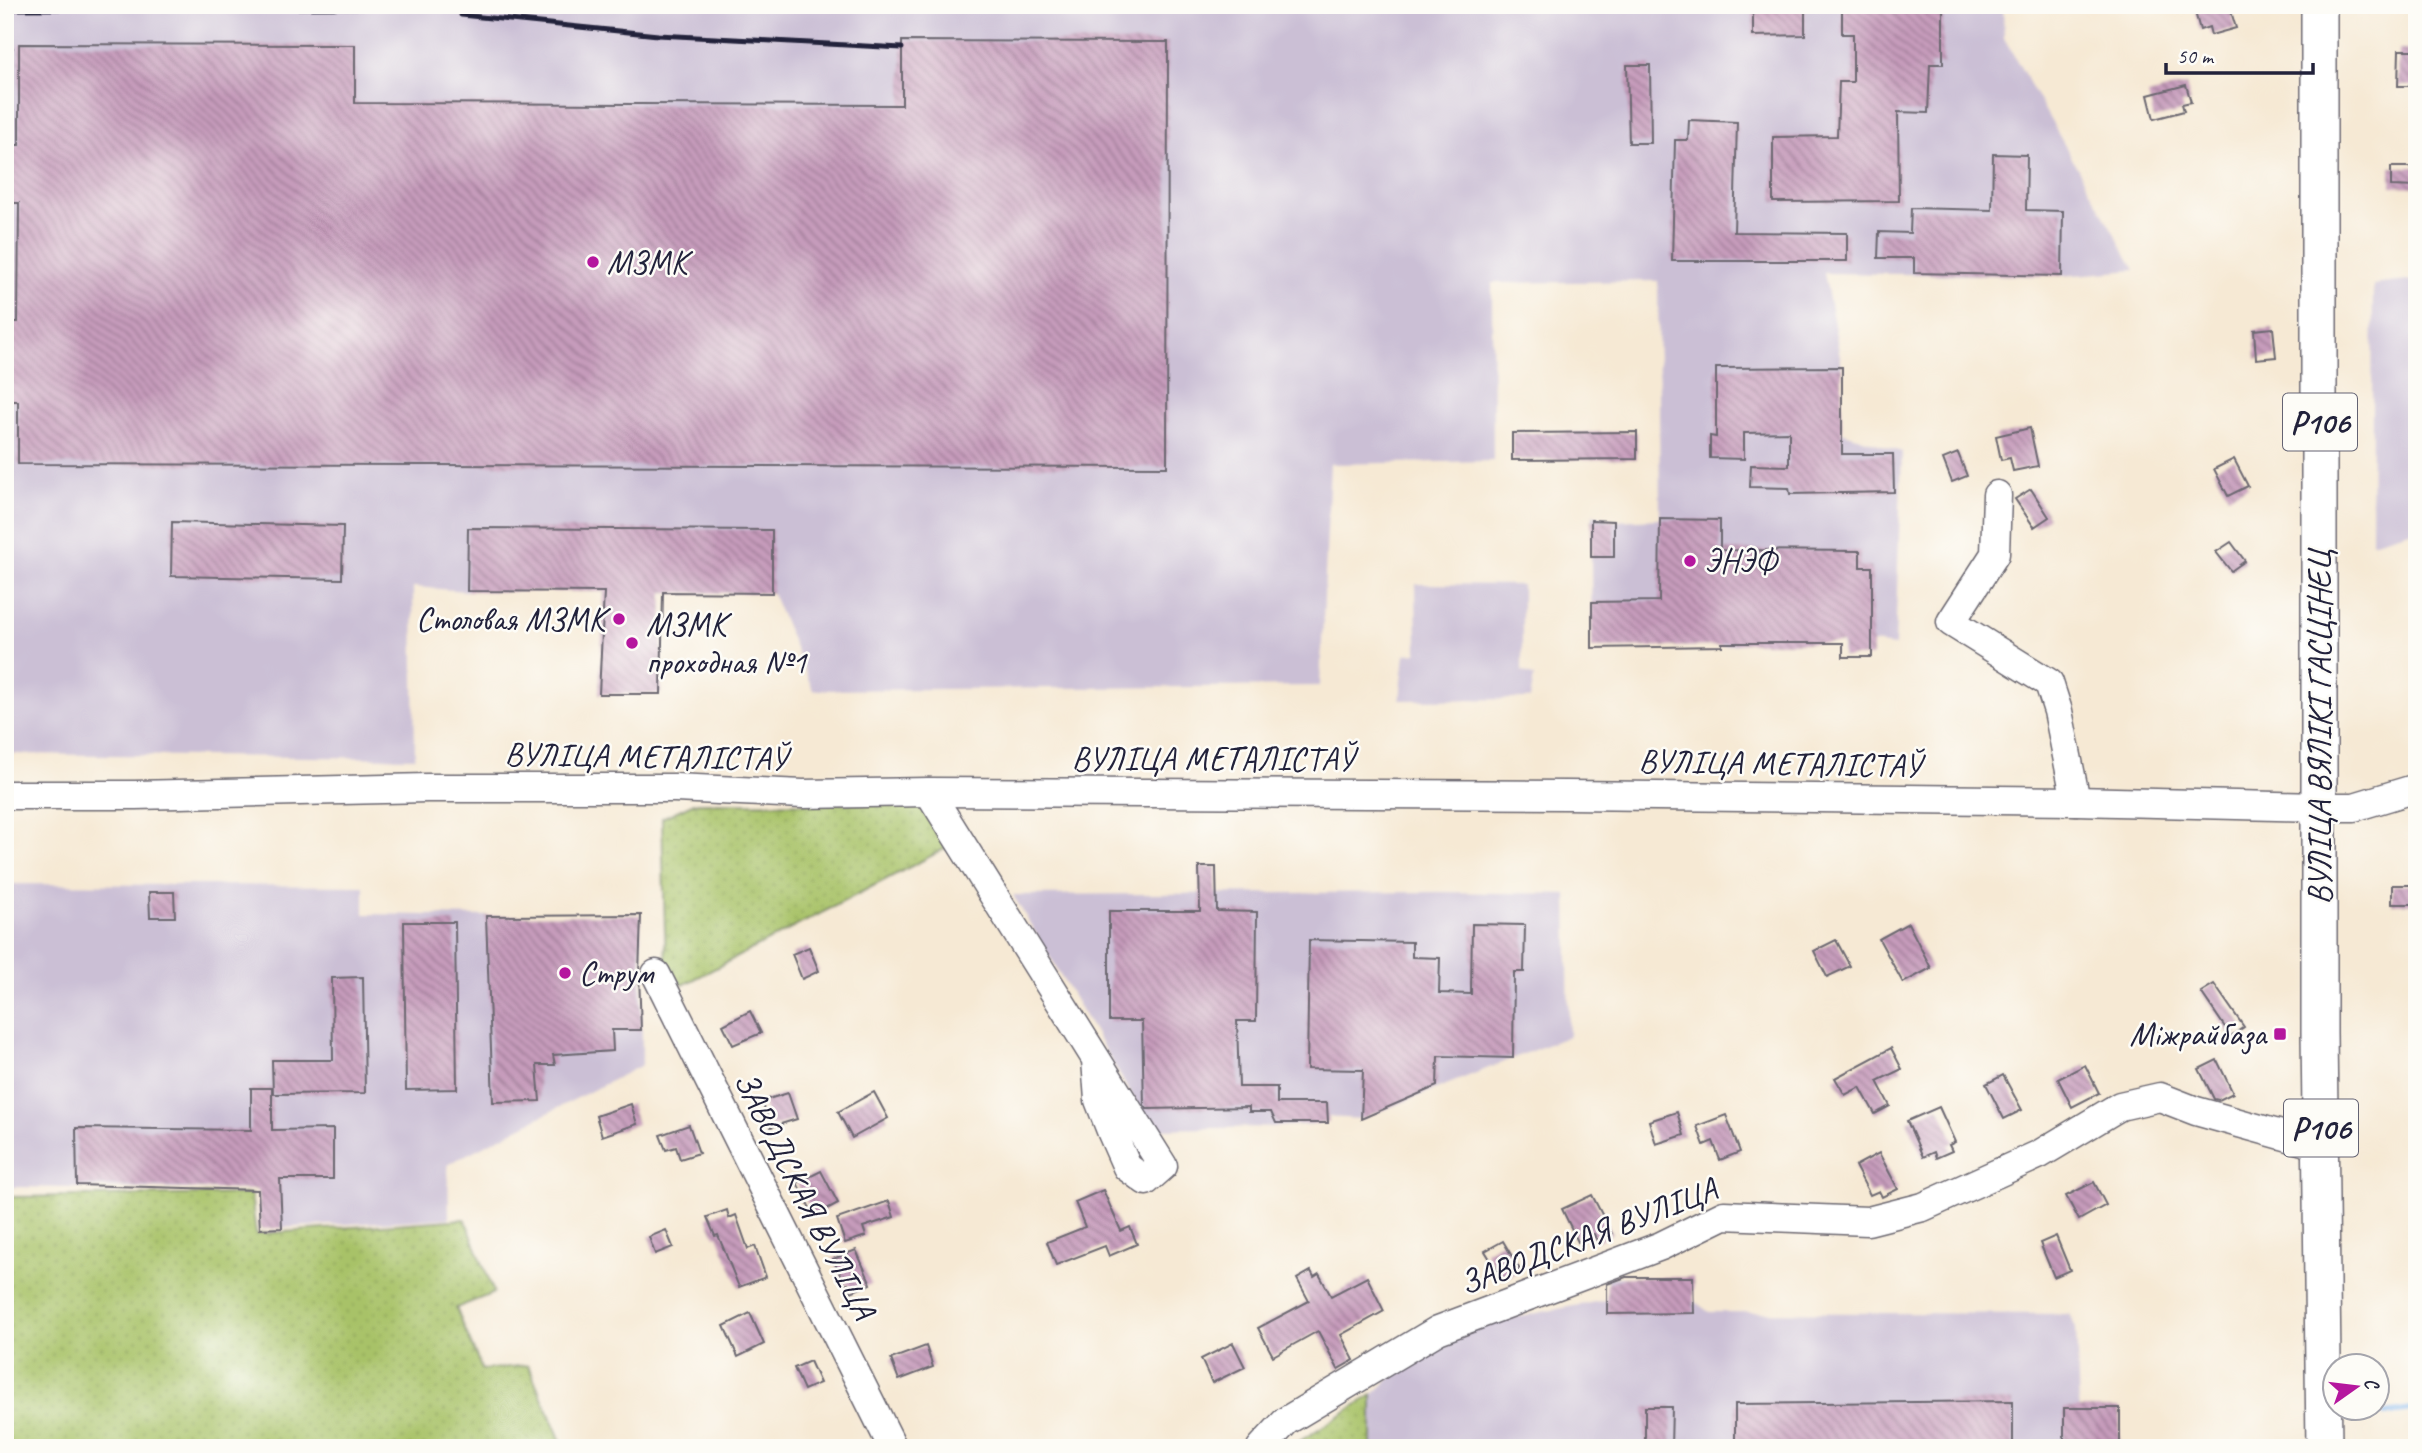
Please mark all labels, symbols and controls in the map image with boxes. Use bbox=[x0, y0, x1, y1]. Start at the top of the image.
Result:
scale bar bbox=[2166, 32, 2314, 76]
text: 50 m bbox=[2177, 43, 2215, 69]
place label: МЗМК bbox=[607, 241, 694, 283]
marker: МЗМК bbox=[585, 254, 601, 270]
road number: Р106 bbox=[2283, 394, 2357, 450]
place label: ЭНЭФ bbox=[1704, 540, 1780, 582]
street label: ВУЛІЦА ВЯЛІКІ ГАСЦІНЕЦ bbox=[2299, 547, 2341, 904]
marker: ЭНЭФ bbox=[1682, 553, 1698, 569]
place label: Столовая МЗМК bbox=[416, 598, 612, 640]
place label: МЗМК проходная №1 bbox=[646, 603, 809, 683]
marker: Столовая МЗМК bbox=[611, 611, 627, 627]
marker: МЗМК проходная №1 bbox=[624, 635, 640, 651]
street label: ВУЛІЦА МЕТАЛІСТАЎ bbox=[504, 733, 793, 780]
street label: ВУЛІЦА МЕТАЛІСТАЎ bbox=[1072, 738, 1359, 780]
street label: ВУЛІЦА МЕТАЛІСТАЎ bbox=[1638, 740, 1927, 787]
place label: Струм bbox=[579, 952, 655, 994]
marker: Струм bbox=[557, 965, 573, 981]
place label: Міжрайбаза bbox=[2129, 1013, 2268, 1055]
marker: Міжрайбаза bbox=[2272, 1026, 2288, 1042]
street label: ЗАВОДСКАЯ ВУЛІЦА bbox=[725, 1064, 886, 1327]
road number: Р106 bbox=[2284, 1100, 2358, 1156]
street label: ЗАВОДСКАЯ ВУЛІЦА bbox=[1453, 1167, 1724, 1304]
north arrow bbox=[2320, 1352, 2390, 1422]
text: С bbox=[2359, 1376, 2385, 1393]

